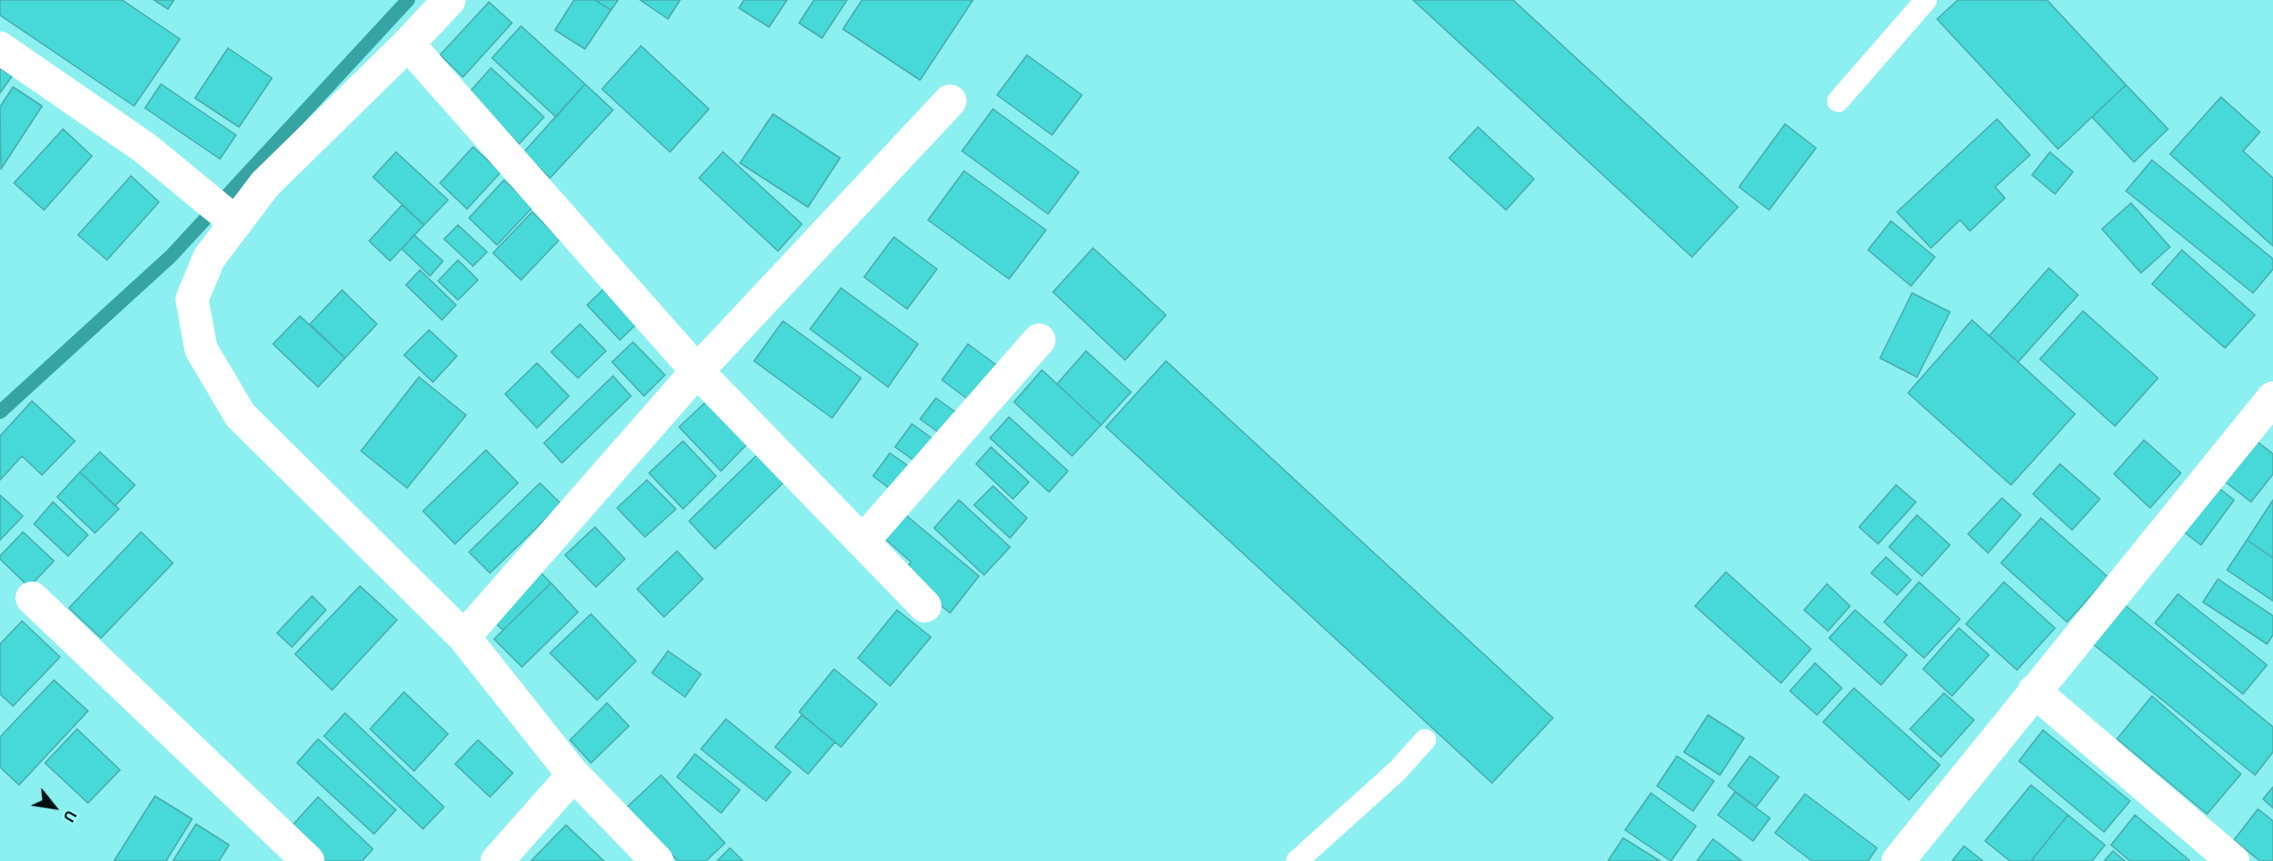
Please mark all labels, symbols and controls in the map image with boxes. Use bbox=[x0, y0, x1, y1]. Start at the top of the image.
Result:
north arrow bbox=[24, 777, 84, 837]
text: U bbox=[60, 808, 79, 824]

